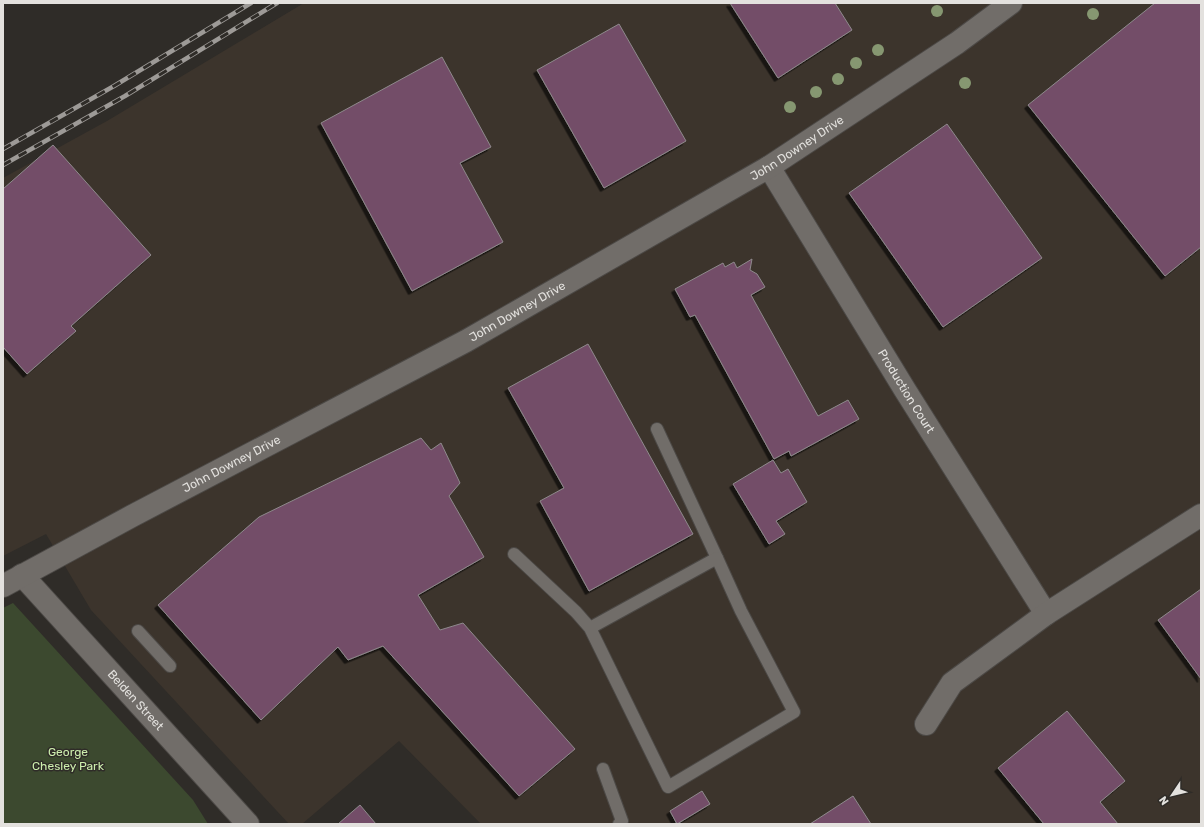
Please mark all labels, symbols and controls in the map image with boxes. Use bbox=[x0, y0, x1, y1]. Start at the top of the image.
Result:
street label: John Downey Drive bbox=[748, 113, 847, 183]
street label: John Downey Drive bbox=[467, 278, 568, 345]
street label: Production Court bbox=[875, 347, 938, 436]
street label: John Downey Drive bbox=[180, 432, 283, 495]
street label: Belden Street bbox=[105, 667, 167, 733]
park label: George Chesley Park bbox=[32, 745, 105, 773]
north arrow bbox=[1152, 775, 1192, 815]
text: N bbox=[1157, 793, 1172, 807]

